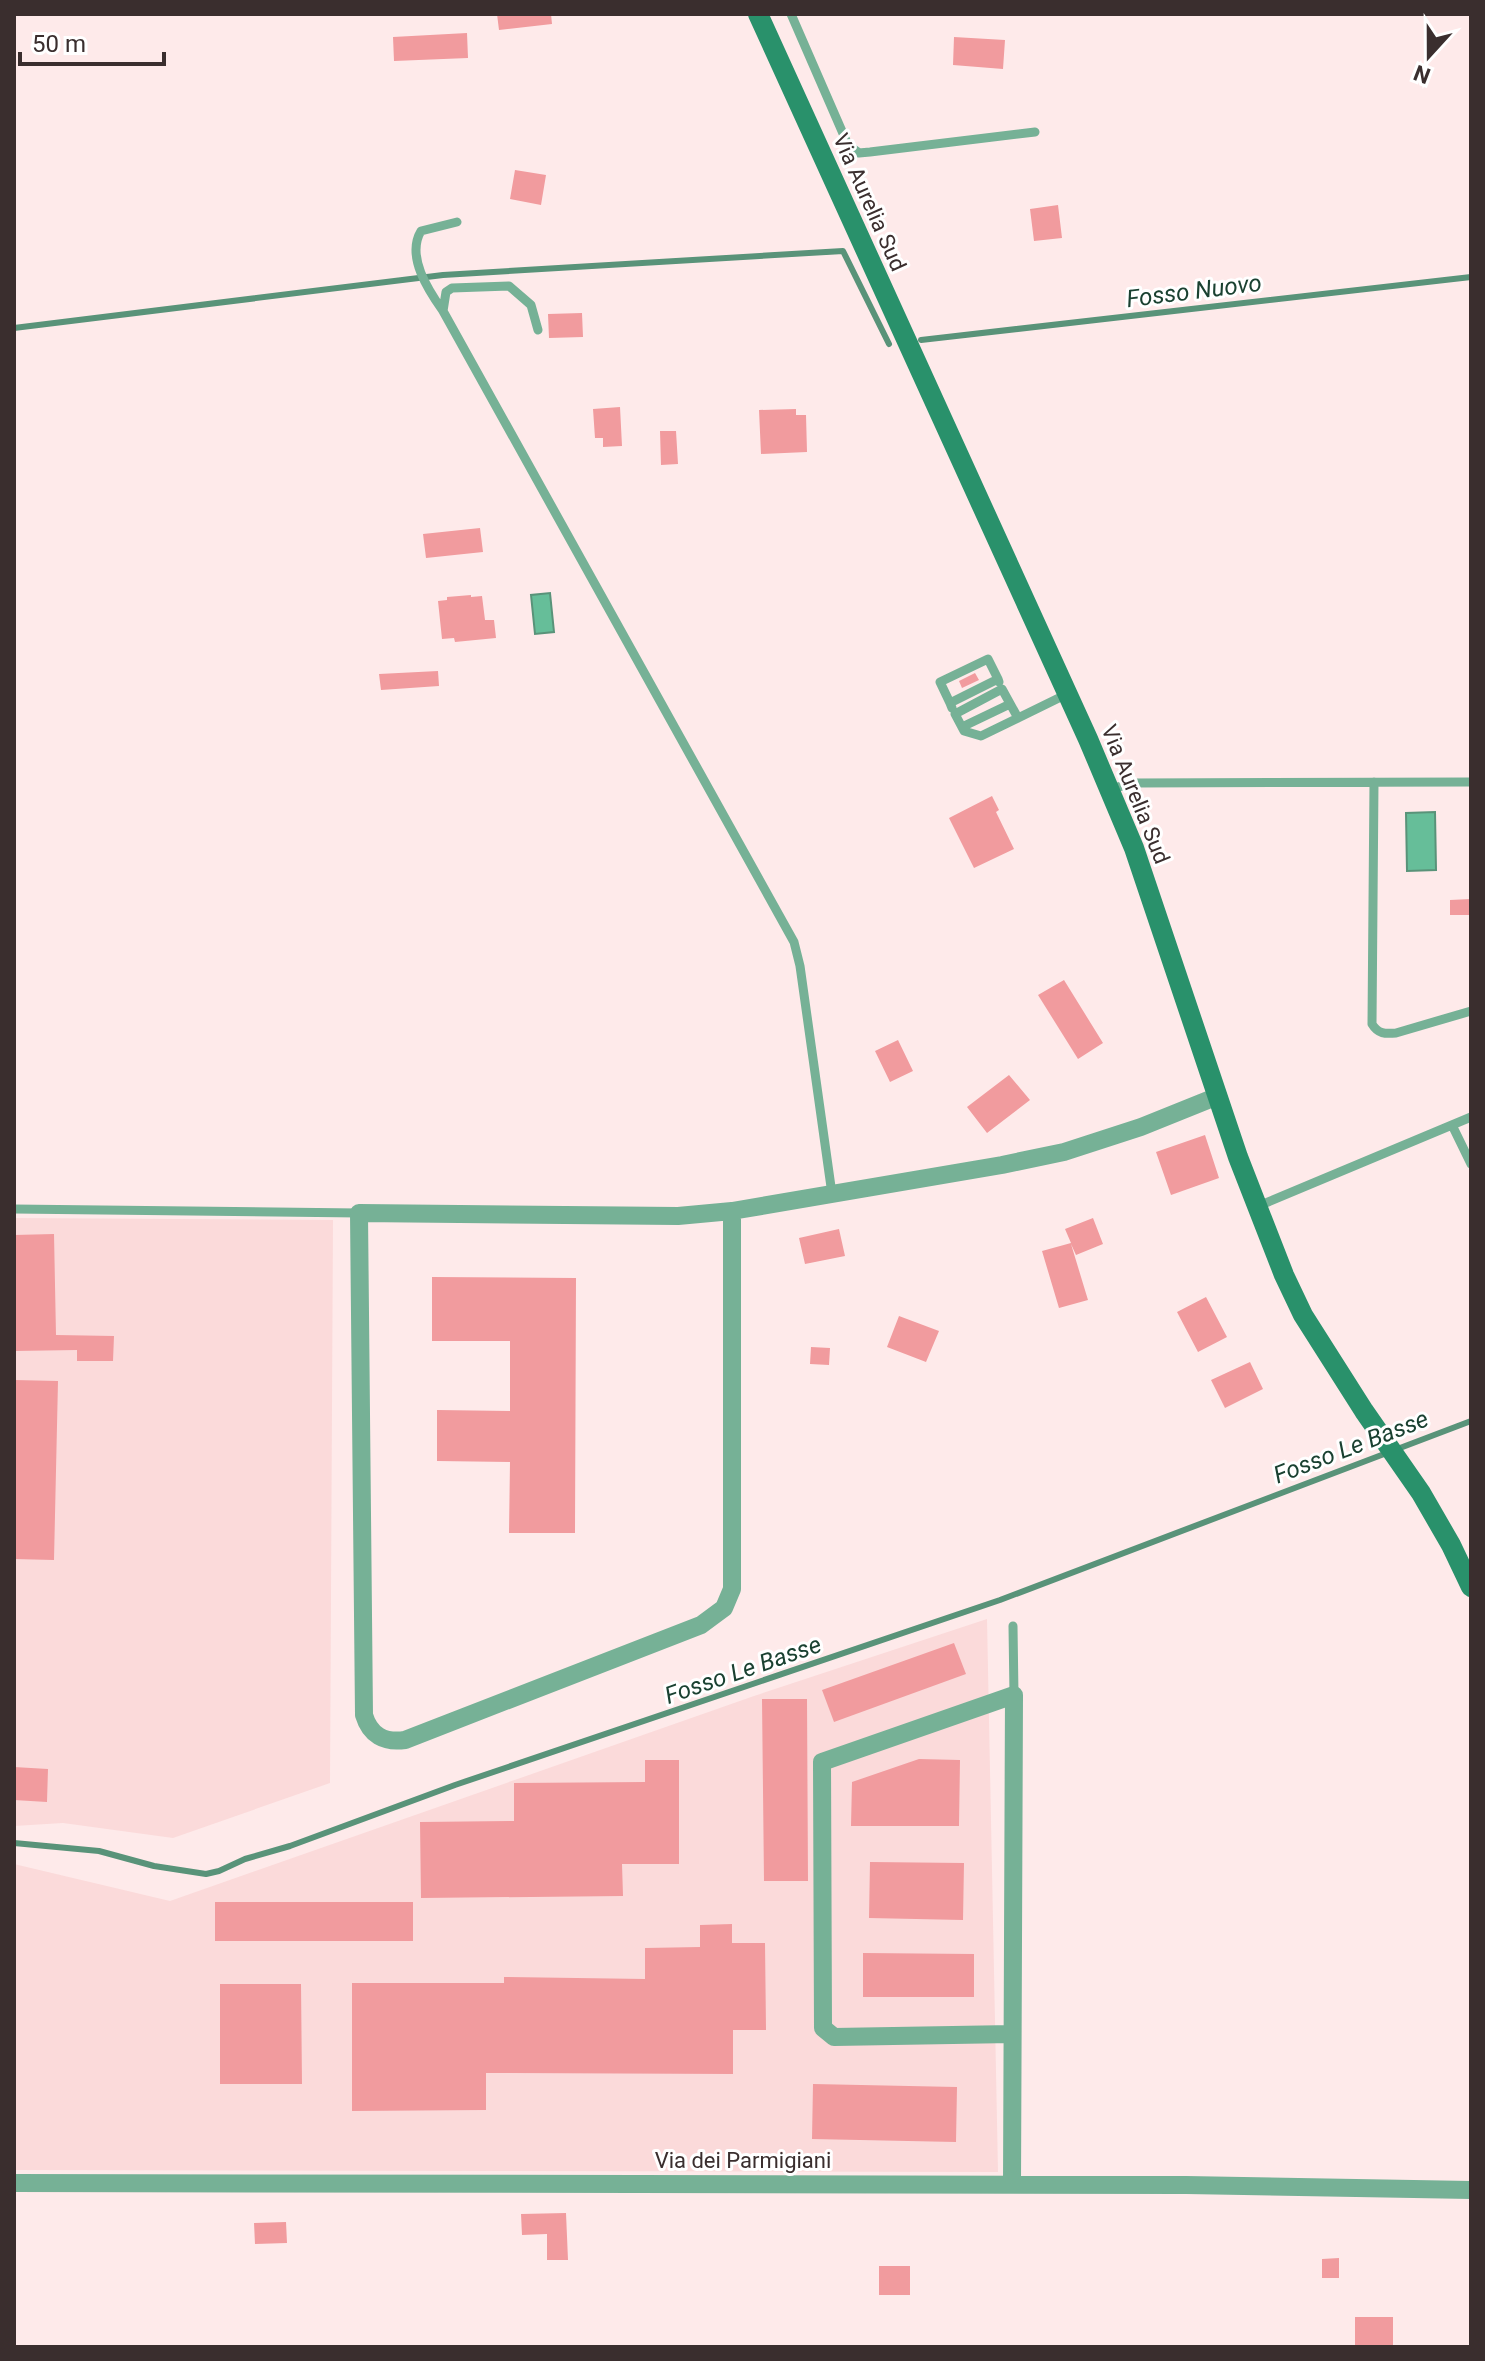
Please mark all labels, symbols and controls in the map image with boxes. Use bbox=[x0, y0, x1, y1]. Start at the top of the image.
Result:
scale bar bbox=[20, 16, 164, 66]
north arrow bbox=[1389, 16, 1469, 96]
text: 50 m bbox=[32, 30, 86, 58]
text: N bbox=[1410, 60, 1434, 89]
street label: Via Aurelia Sud bbox=[828, 130, 911, 275]
water label: Fosso Nuovo bbox=[1125, 269, 1263, 313]
street label: Via Aurelia Sud bbox=[1096, 721, 1175, 867]
water label: Fosso Le Basse bbox=[1270, 1405, 1432, 1489]
water label: Fosso Le Basse bbox=[661, 1630, 825, 1710]
street label: Via dei Parmigiani bbox=[655, 2148, 831, 2173]

